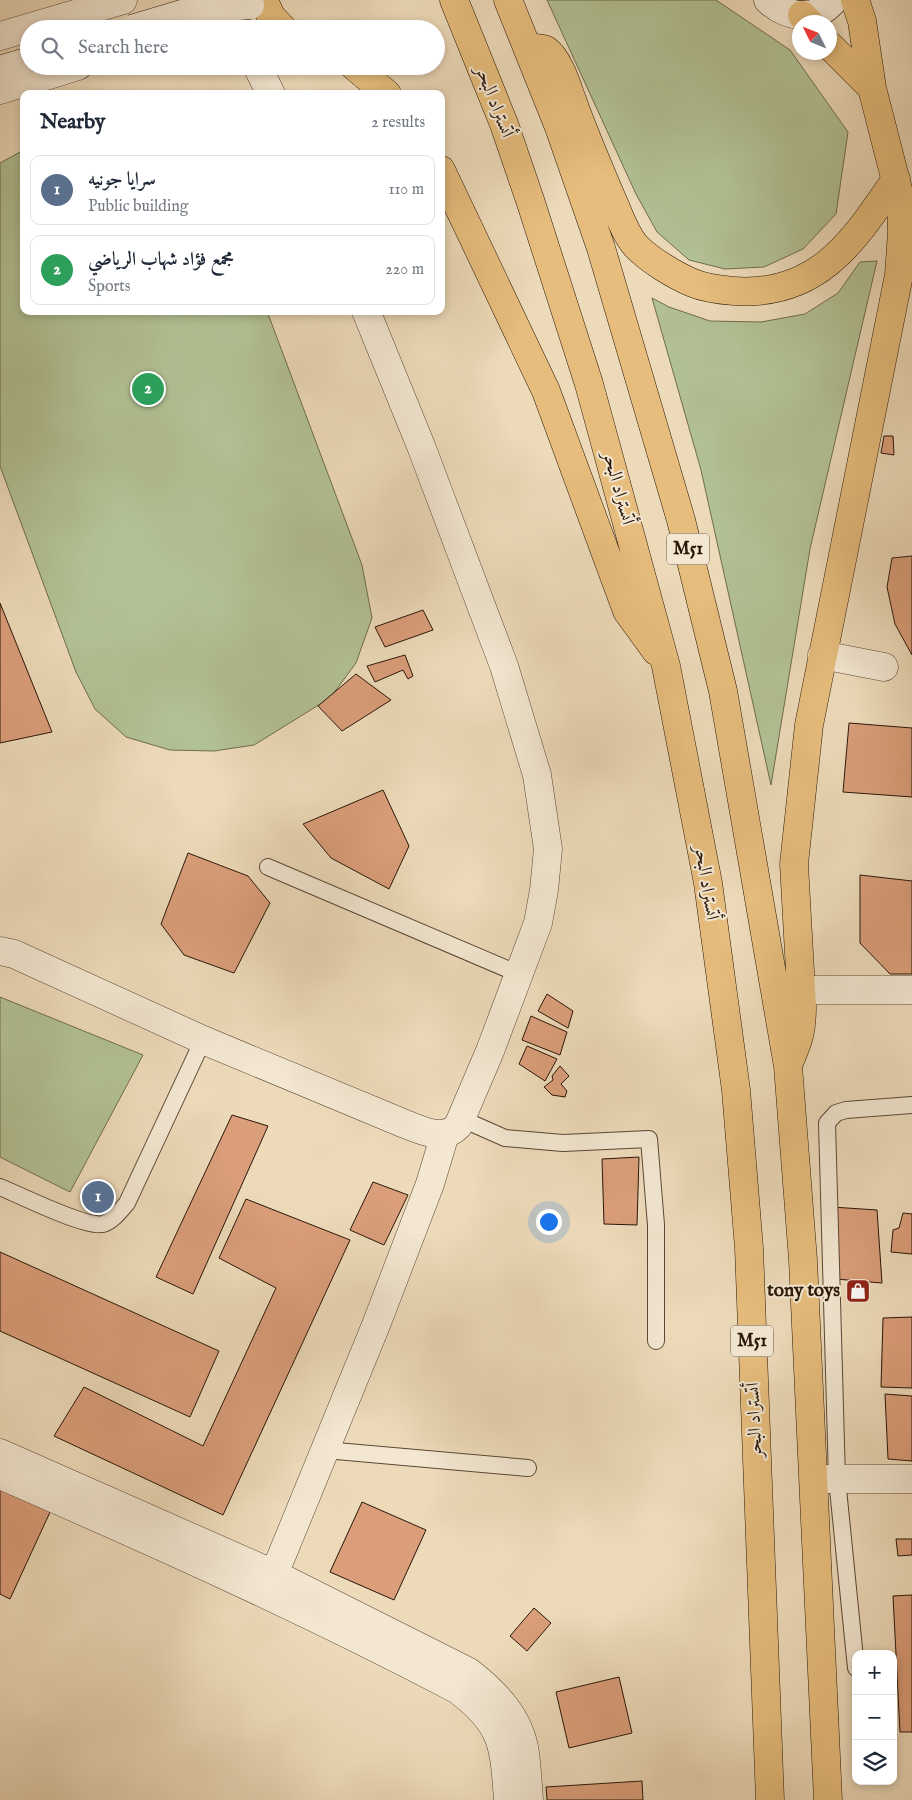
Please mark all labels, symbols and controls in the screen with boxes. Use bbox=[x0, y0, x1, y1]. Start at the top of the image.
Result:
north arrow bbox=[792, 15, 837, 60]
search box bbox=[20, 20, 445, 75]
icon: search bbox=[38, 34, 66, 62]
text: Search here bbox=[78, 36, 169, 60]
street label: أتستراد البحر bbox=[469, 60, 521, 142]
text: Nearby bbox=[40, 109, 105, 136]
text: 2 results bbox=[371, 113, 425, 133]
text: سرايا جونيه bbox=[88, 168, 156, 192]
text: 1 bbox=[54, 180, 60, 200]
text: 110 m bbox=[388, 180, 424, 200]
text: Public building bbox=[88, 197, 188, 217]
text: مجمع فؤاد شهاب الرياضي bbox=[88, 248, 234, 272]
text: 2 bbox=[53, 260, 61, 280]
text: 220 m bbox=[385, 260, 424, 280]
text: Sports bbox=[88, 277, 130, 297]
pin: 2 bbox=[132, 370, 164, 408]
street label: أتستراد البحر bbox=[596, 446, 641, 528]
road number: M51 bbox=[667, 534, 709, 564]
street label: أتستراد البحر bbox=[688, 842, 726, 923]
pin: 1 bbox=[82, 1178, 114, 1216]
your location bbox=[536, 1209, 562, 1235]
shop icon: tony toys bbox=[845, 1278, 871, 1304]
place label: tony toys bbox=[766, 1279, 840, 1303]
road number: M51 bbox=[731, 1325, 773, 1356]
street label: أتستراد البحر bbox=[740, 1381, 768, 1460]
map controls bbox=[852, 1650, 897, 1785]
button: + bbox=[852, 1650, 897, 1695]
button: − bbox=[852, 1695, 897, 1740]
button: layers bbox=[852, 1740, 897, 1785]

